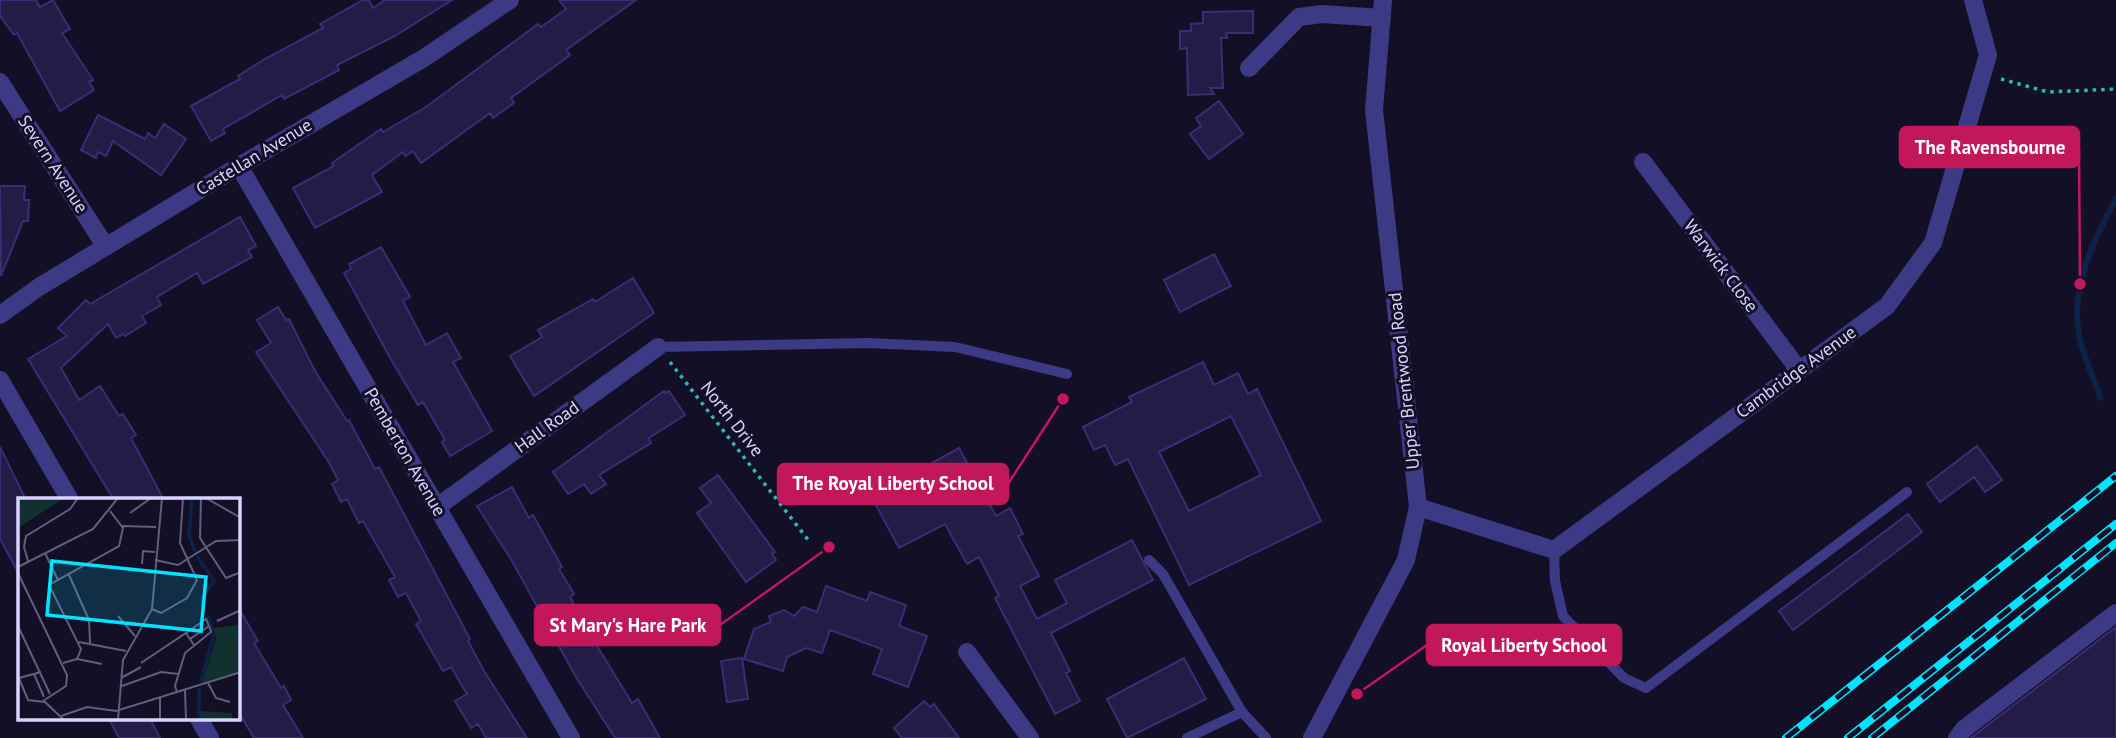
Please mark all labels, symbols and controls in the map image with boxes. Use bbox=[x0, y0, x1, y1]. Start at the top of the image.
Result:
street label: Severn Avenue bbox=[13, 110, 94, 217]
street label: Castellan Avenue bbox=[192, 113, 316, 200]
callout: The Ravensbourne bbox=[1900, 127, 2079, 167]
text: The Ravensbourne bbox=[1915, 135, 2065, 159]
street label: Warwick Close bbox=[1679, 215, 1764, 317]
street label: Upper Brentwood Road bbox=[1383, 291, 1424, 471]
street label: Cambridge Avenue bbox=[1731, 320, 1860, 423]
street label: North Drive bbox=[696, 376, 769, 461]
street label: Pemberton Avenue bbox=[359, 383, 452, 520]
street label: Hall Road bbox=[510, 395, 584, 458]
callout: The Royal Liberty School bbox=[778, 464, 1008, 504]
text: The Royal Liberty School bbox=[792, 471, 994, 495]
inset map bbox=[18, 498, 240, 720]
callout: St Mary's Hare Park bbox=[535, 605, 720, 645]
text: St Mary's Hare Park bbox=[550, 613, 707, 637]
callout: Royal Liberty School bbox=[1427, 625, 1621, 665]
text: Royal Liberty School bbox=[1441, 633, 1607, 657]

